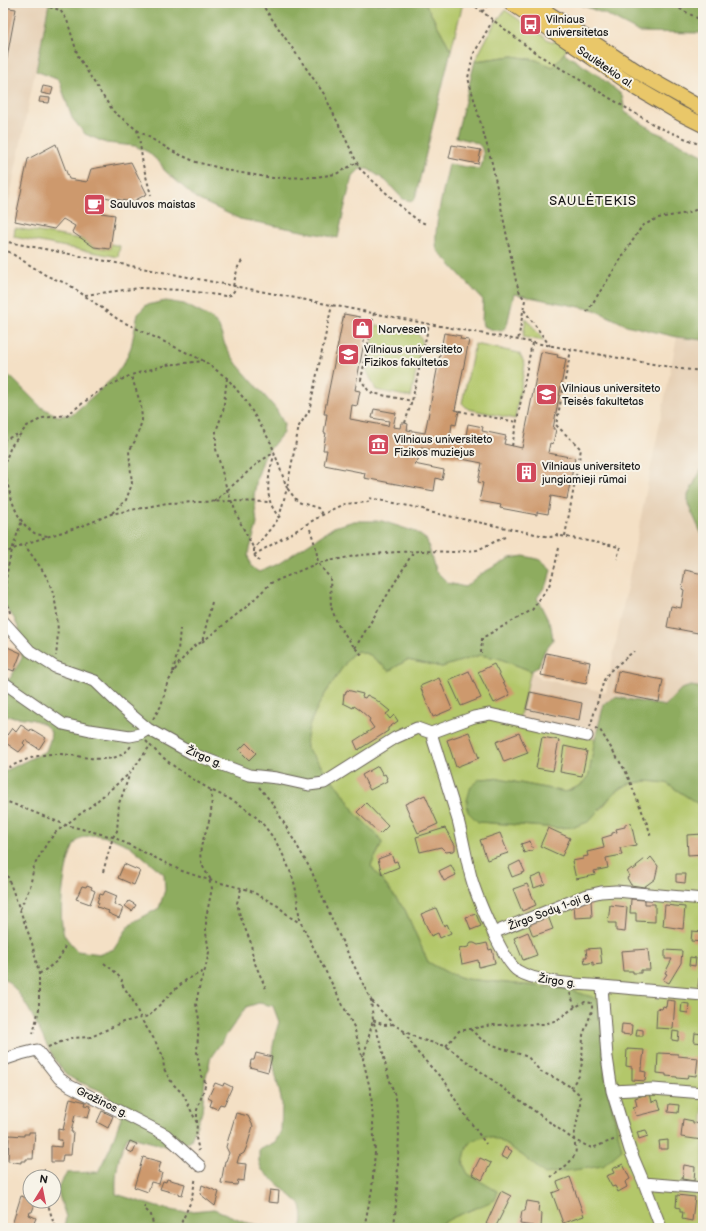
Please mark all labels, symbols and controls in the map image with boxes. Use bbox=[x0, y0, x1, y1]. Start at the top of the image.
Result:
bus stop icon: Vilniaus universitetas bbox=[518, 12, 544, 38]
place label: Vilniaus universitetas bbox=[546, 13, 609, 39]
street label: Saulėtekio al. bbox=[574, 43, 636, 91]
cafe icon: Sauluvos maistas bbox=[81, 191, 107, 217]
district label: SAULĖTEKIS bbox=[549, 193, 637, 209]
place label: Sauluvos maistas bbox=[110, 198, 196, 211]
shop icon: Narvesen bbox=[349, 316, 375, 342]
place label: Narvesen bbox=[378, 323, 426, 336]
school or university icon: Vilniaus universiteto Fizikos fakultetas bbox=[336, 342, 362, 368]
place label: Vilniaus universiteto Fizikos fakultetas bbox=[364, 343, 462, 369]
school or university icon: Vilniaus universiteto Teisės fakultetas bbox=[533, 381, 559, 407]
place label: Vilniaus universiteto Teisės fakultetas bbox=[562, 382, 660, 408]
museum icon: Vilniaus universiteto Fizikos muziejus bbox=[366, 432, 392, 458]
place label: Vilniaus universiteto Fizikos muziejus bbox=[394, 433, 492, 459]
building icon: Vilniaus universiteto jungiamieji rūmai bbox=[513, 459, 539, 485]
place label: Vilniaus universiteto jungiamieji rūmai bbox=[541, 460, 640, 486]
street label: Žirgo g. bbox=[183, 742, 224, 770]
street label: Žirgo Sodų 1-oji g. bbox=[505, 888, 593, 933]
street label: Žirgo g. bbox=[537, 971, 576, 990]
street label: Gražinos g. bbox=[74, 1084, 130, 1120]
north arrow bbox=[22, 1169, 62, 1209]
text: N bbox=[38, 1173, 49, 1187]

